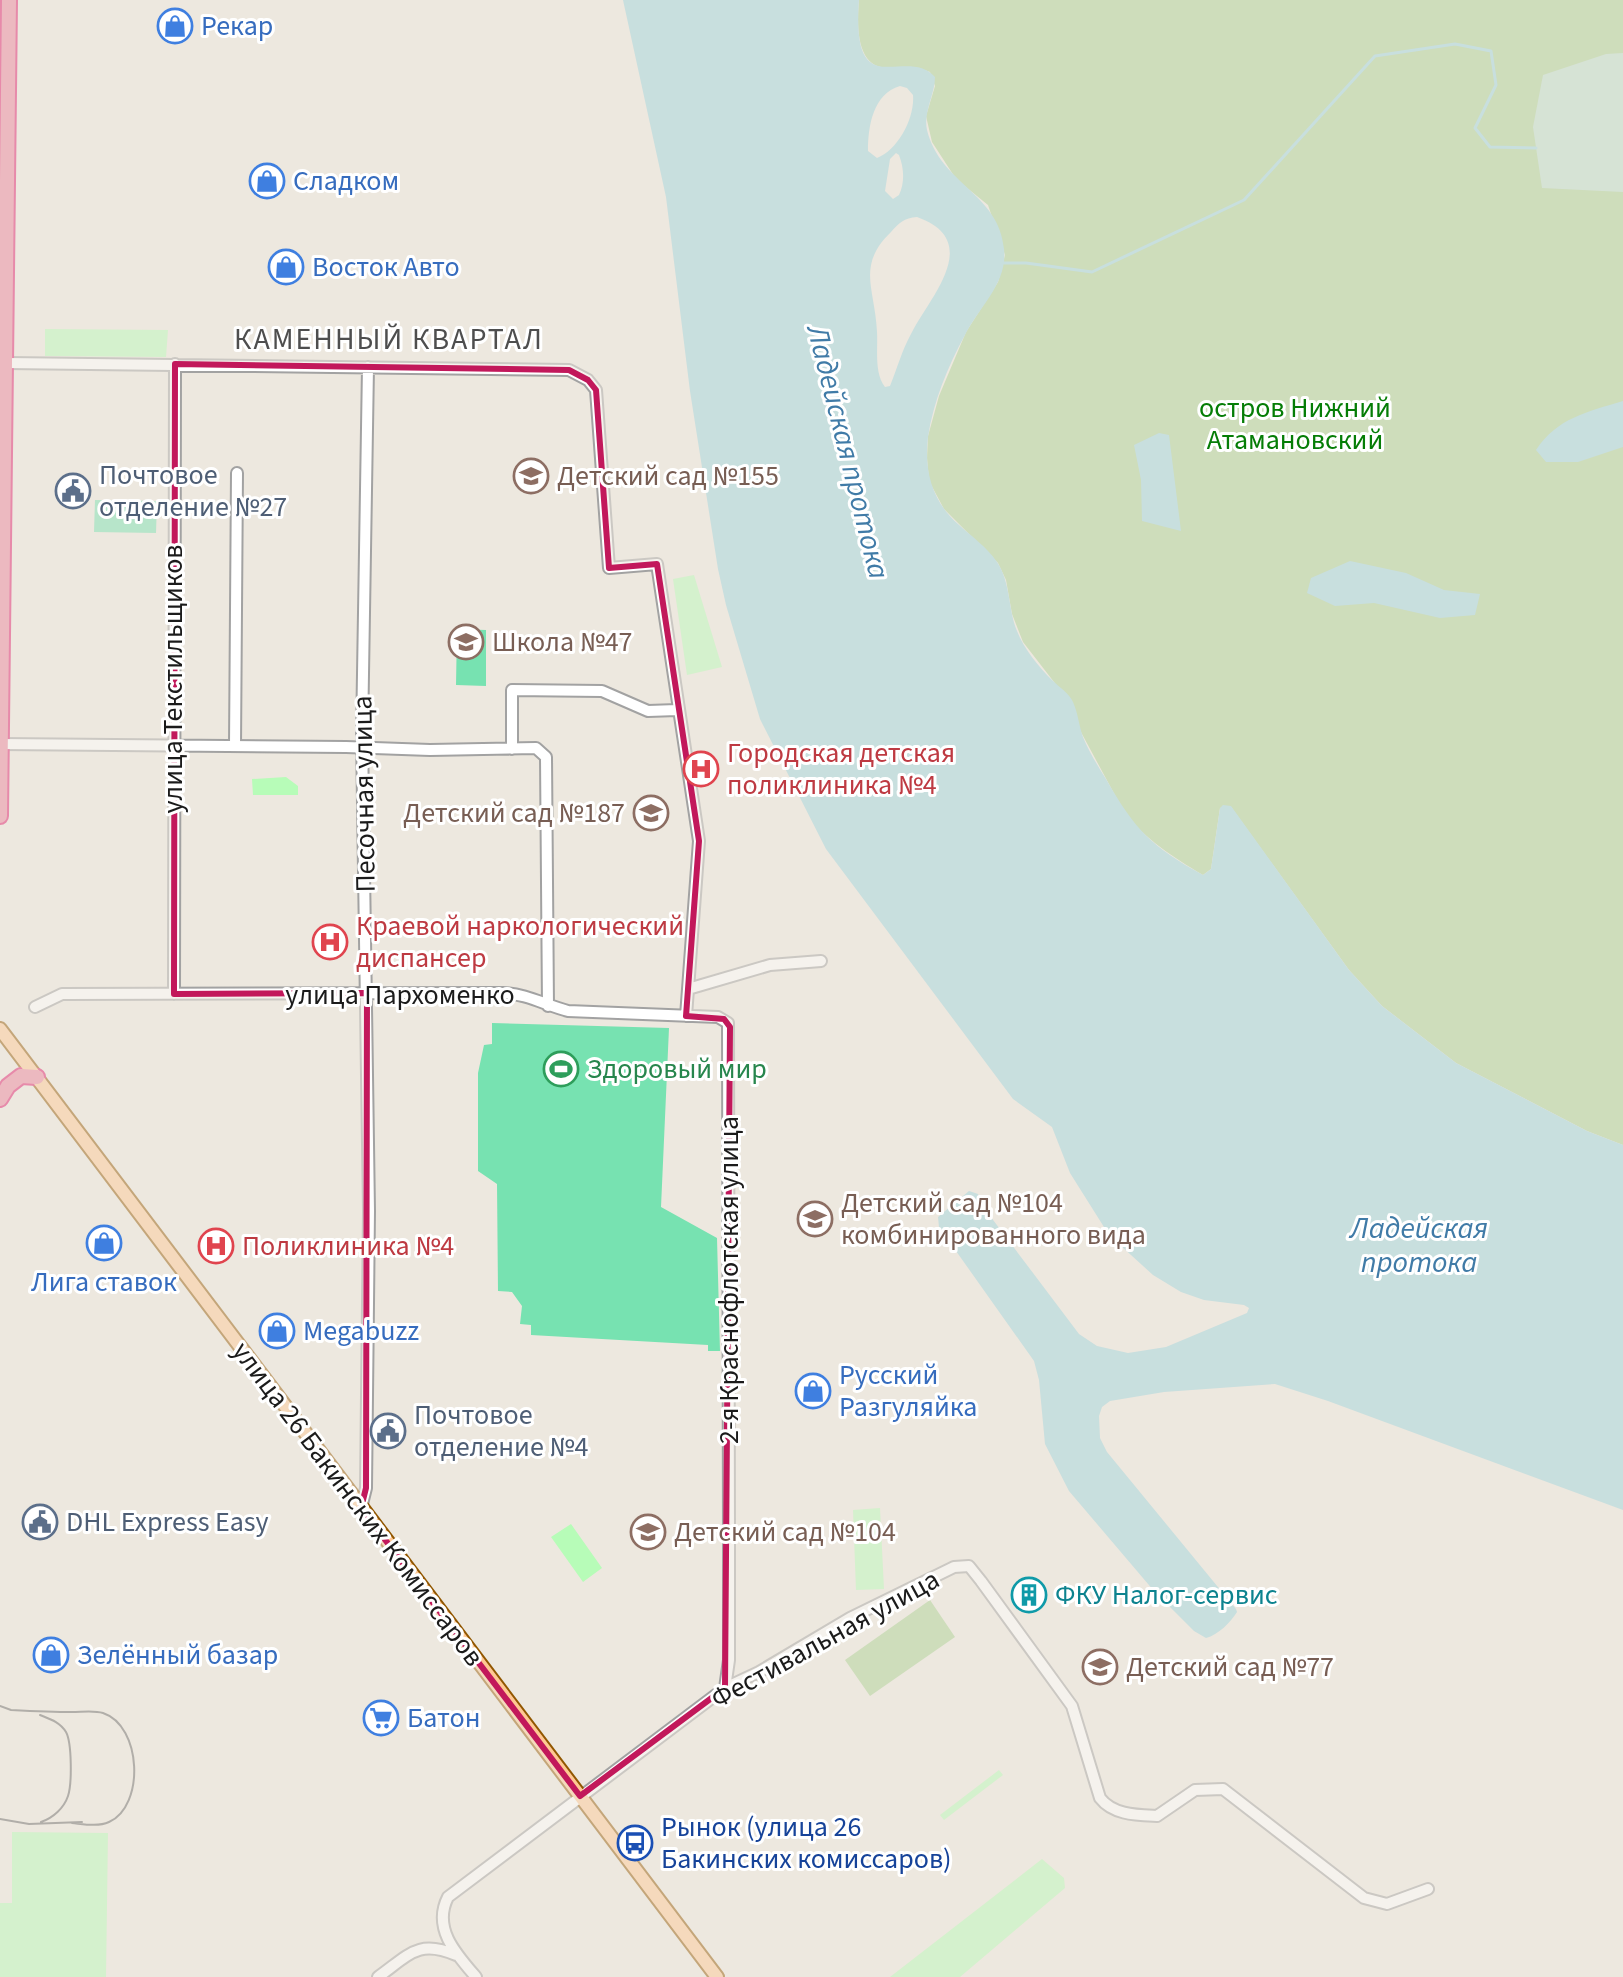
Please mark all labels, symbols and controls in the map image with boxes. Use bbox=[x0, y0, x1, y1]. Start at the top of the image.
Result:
place label: Рекар bbox=[201, 6, 273, 46]
shop icon: Рекар bbox=[156, 7, 194, 45]
place label: Сладком bbox=[293, 161, 399, 201]
shop icon: Сладком bbox=[248, 162, 286, 200]
place label: Восток Авто bbox=[312, 247, 460, 287]
shop icon: Восток Авто bbox=[267, 248, 305, 286]
district label: КАМЕННЫЙ КВАРТАЛ bbox=[234, 318, 544, 361]
water label: Ладейская протока bbox=[795, 318, 900, 584]
park label: остров Нижний Атамановский bbox=[1199, 388, 1391, 460]
place label: Почтовое отделение №27 bbox=[99, 455, 287, 527]
place label: Детский сад №155 bbox=[557, 456, 779, 496]
school or university icon: Детский сад №155 bbox=[512, 457, 550, 495]
public building icon: Почтовое отделение №27 bbox=[54, 472, 92, 510]
street label: улица Текстильщиков bbox=[153, 544, 193, 814]
place label: Школа №47 bbox=[492, 622, 633, 662]
school or university icon: Школа №47 bbox=[447, 623, 485, 661]
street label: Песочная улица bbox=[342, 695, 386, 893]
place label: Городская детская поликлиника №4 bbox=[727, 733, 955, 805]
hospital icon: Городская детская поликлиника №4 bbox=[682, 750, 720, 788]
place label: Детский сад №187 bbox=[403, 793, 625, 833]
school or university icon: Детский сад №187 bbox=[632, 794, 670, 832]
place label: Краевой наркологический диспансер bbox=[356, 906, 684, 978]
hospital icon: Краевой наркологический диспансер bbox=[311, 923, 349, 961]
street label: улица Пархоменко bbox=[285, 975, 515, 1015]
place label: Здоровый мир bbox=[587, 1049, 767, 1089]
sports icon: Здоровый мир bbox=[542, 1050, 580, 1088]
street label: 2-я Краснофлотская улица bbox=[709, 1116, 749, 1444]
place label: Детский сад №104 комбинированного вида bbox=[841, 1183, 1146, 1255]
school or university icon: Детский сад №104 комбинированного вида bbox=[796, 1200, 834, 1238]
water label: Ладейская протока bbox=[1348, 1207, 1488, 1284]
shop icon: Лига ставок bbox=[85, 1224, 123, 1262]
place label: Поликлиника №4 bbox=[242, 1226, 454, 1266]
hospital icon: Поликлиника №4 bbox=[197, 1227, 235, 1265]
place label: Лига ставок bbox=[31, 1262, 177, 1302]
place label: Megabuzz bbox=[303, 1311, 419, 1351]
shop icon: Megabuzz bbox=[258, 1312, 296, 1350]
street label: улица 26 Бакинских Комиссаров bbox=[223, 1333, 493, 1675]
place label: Русский Разгуляйка bbox=[839, 1355, 977, 1427]
shop icon: Русский Разгуляйка bbox=[794, 1372, 832, 1410]
place label: Почтовое отделение №4 bbox=[414, 1395, 588, 1467]
public building icon: Почтовое отделение №4 bbox=[369, 1412, 407, 1450]
place label: DHL Express Easy bbox=[66, 1502, 269, 1542]
public building icon: DHL Express Easy bbox=[21, 1503, 59, 1541]
place label: Детский сад №104 bbox=[674, 1512, 896, 1552]
school or university icon: Детский сад №104 bbox=[629, 1513, 667, 1551]
street label: Фестивальная улица bbox=[703, 1560, 947, 1718]
place label: ФКУ Налог-сервис bbox=[1055, 1575, 1278, 1615]
building icon: ФКУ Налог-сервис bbox=[1010, 1576, 1048, 1614]
place label: Зелённый базар bbox=[77, 1635, 278, 1675]
shop icon: Зелённый базар bbox=[32, 1636, 70, 1674]
place label: Детский сад №77 bbox=[1126, 1647, 1334, 1687]
school or university icon: Детский сад №77 bbox=[1081, 1648, 1119, 1686]
place label: Батон bbox=[407, 1698, 480, 1738]
supermarket icon: Батон bbox=[362, 1699, 400, 1737]
place label: Рынок (улица 26 Бакинских комиссаров) bbox=[661, 1807, 952, 1879]
bus stop icon: Рынок (улица 26 Бакинских комиссаров) bbox=[616, 1824, 654, 1862]

